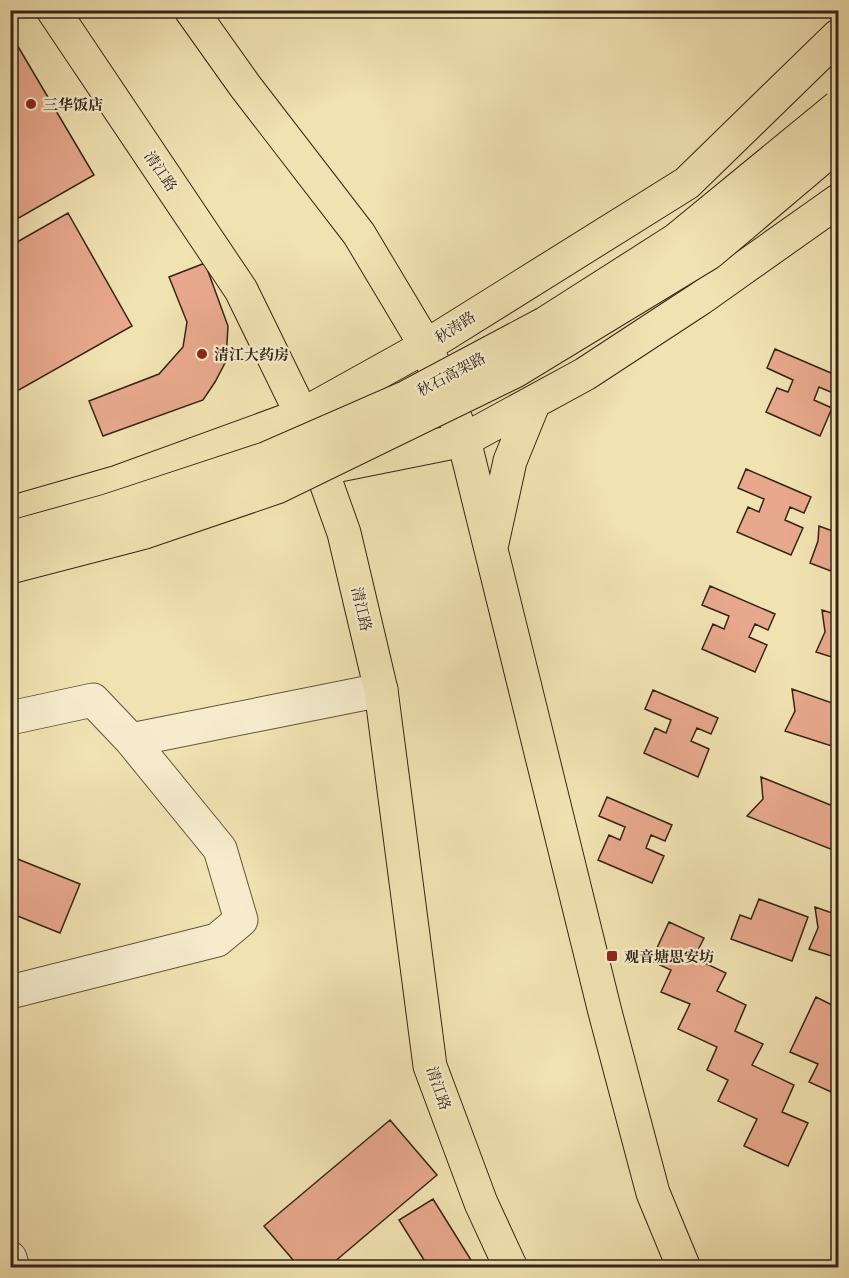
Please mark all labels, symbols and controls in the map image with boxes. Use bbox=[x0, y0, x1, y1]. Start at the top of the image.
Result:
place label: 三华饭店 bbox=[43, 95, 103, 114]
marker: 三华饭店 bbox=[24, 97, 38, 111]
street label: 清江路 bbox=[141, 147, 181, 195]
street label: 秋涛路 bbox=[431, 307, 479, 347]
place label: 清江大药房 bbox=[214, 345, 289, 364]
marker: 清江大药房 bbox=[195, 347, 209, 361]
street label: 秋石高架路 bbox=[413, 348, 489, 400]
street label: 清江路 bbox=[348, 585, 376, 633]
place label: 观音塘思安坊 bbox=[624, 947, 714, 966]
marker: 观音塘思安坊 bbox=[605, 949, 619, 963]
street label: 清江路 bbox=[423, 1064, 455, 1112]

